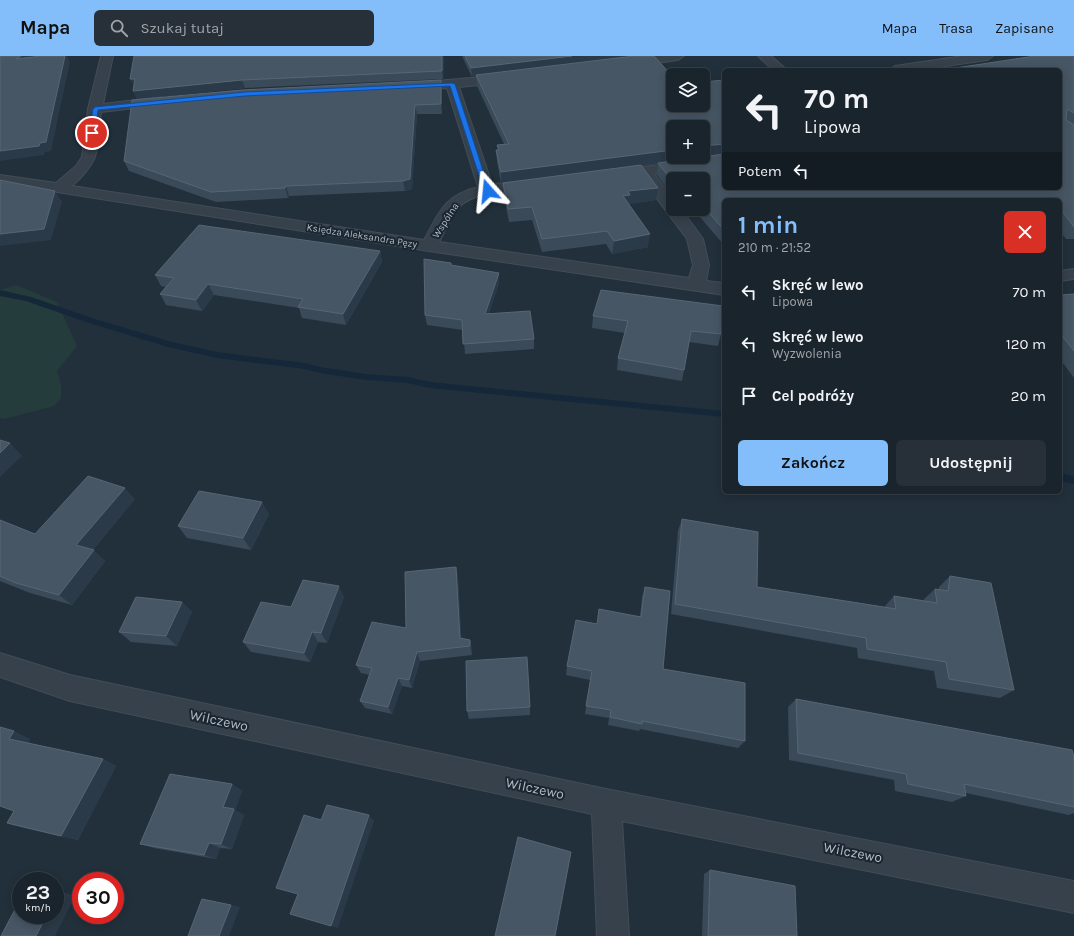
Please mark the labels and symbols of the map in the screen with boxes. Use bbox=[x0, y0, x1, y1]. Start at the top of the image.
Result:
pin bbox=[75, 116, 109, 150]
position arrow bbox=[467, 170, 509, 212]
street label: Wspólna bbox=[430, 201, 462, 240]
street label: Księdza Aleksandra Pęzy bbox=[306, 221, 418, 251]
street label: Wilczewo bbox=[188, 706, 250, 735]
street label: Wilczewo bbox=[504, 774, 566, 803]
street label: Wilczewo bbox=[822, 838, 884, 867]
speed limit sign: 30 bbox=[72, 872, 124, 924]

